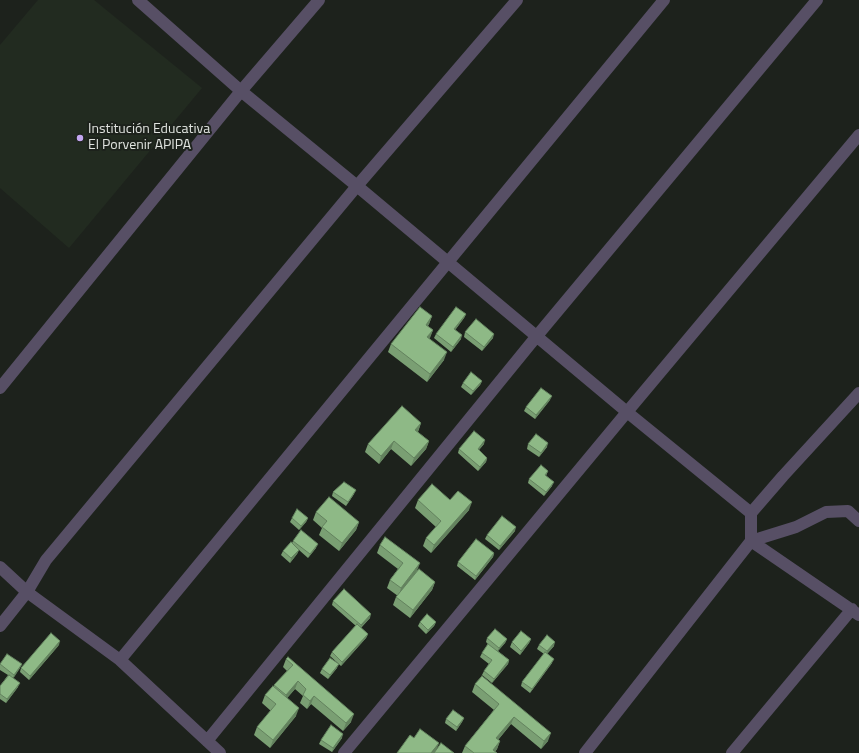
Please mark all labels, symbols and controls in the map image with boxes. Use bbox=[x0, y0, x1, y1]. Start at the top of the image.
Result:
place label: Institución Educativa El Porvenir APIPA bbox=[88, 122, 210, 154]
marker: Institución Educativa El Porvenir APIPA bbox=[75, 133, 85, 143]

